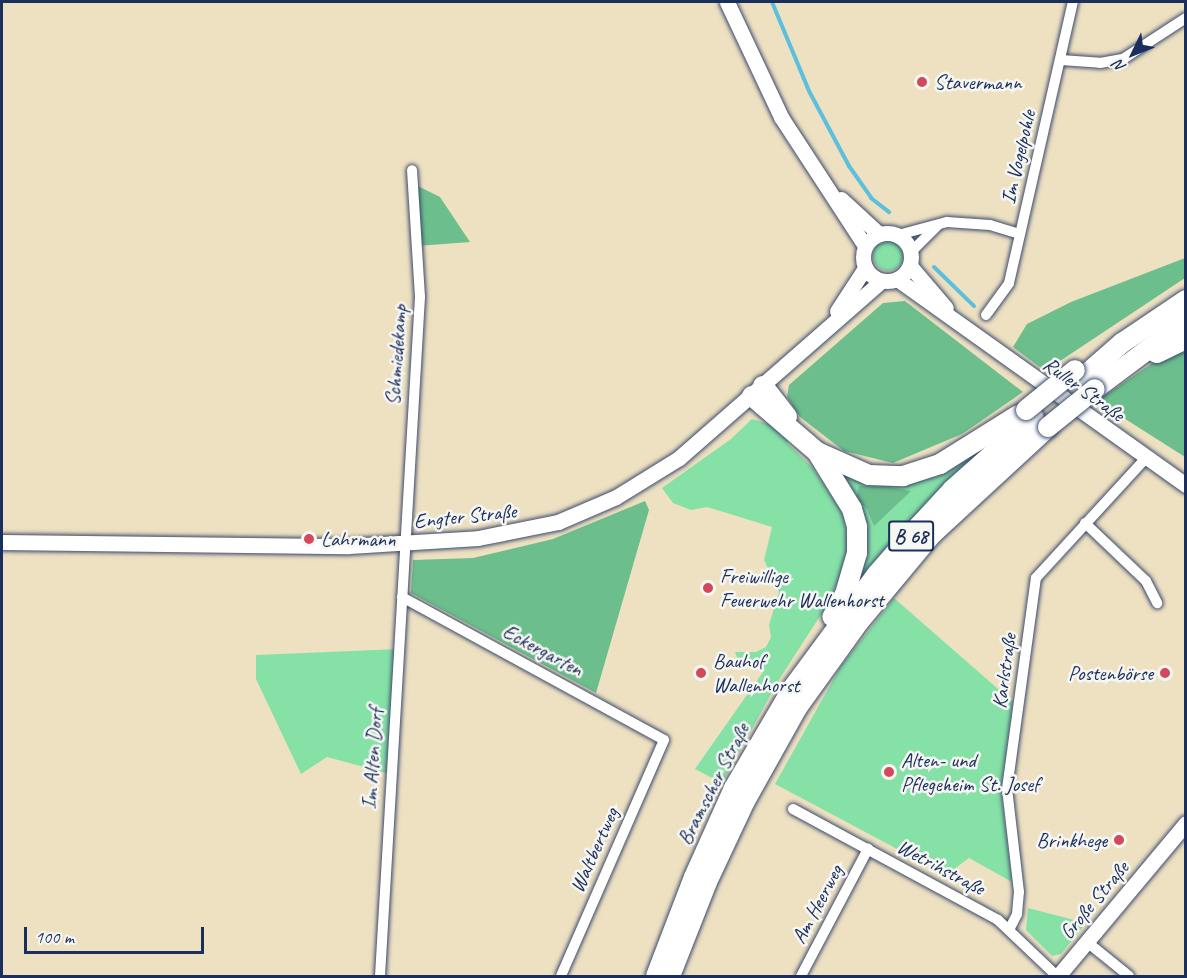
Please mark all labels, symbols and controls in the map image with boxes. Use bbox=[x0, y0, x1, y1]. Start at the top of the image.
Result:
north arrow bbox=[1103, 24, 1163, 84]
text: N bbox=[1109, 56, 1131, 77]
place label: Stavermann bbox=[934, 69, 1021, 95]
marker: Stavermann bbox=[915, 75, 929, 89]
street label: Im Vogelpohle bbox=[995, 108, 1041, 206]
street label: Schmiedekamp bbox=[380, 304, 412, 406]
street label: Ruller Straße bbox=[1038, 351, 1130, 427]
street label: Engter Straße bbox=[412, 498, 518, 534]
road number: B 68 bbox=[887, 519, 935, 553]
place label: Lahrmann bbox=[321, 526, 396, 552]
marker: Lahrmann bbox=[302, 532, 316, 546]
place label: Freiwillige Feuerwehr Wallenhorst bbox=[720, 563, 885, 613]
marker: Freiwillige Feuerwehr Wallenhorst bbox=[701, 581, 715, 595]
street label: Eckergarten bbox=[499, 618, 587, 682]
street label: Karlstraße bbox=[986, 632, 1022, 710]
place label: Bauhof Wallenhorst bbox=[713, 648, 799, 698]
place label: Postenbörse bbox=[1068, 660, 1153, 686]
marker: Bauhof Wallenhorst bbox=[694, 666, 708, 680]
marker: Postenbörse bbox=[1158, 666, 1172, 680]
street label: Im Alten Dorf bbox=[356, 708, 388, 810]
street label: Bramscher Straße bbox=[671, 719, 755, 849]
place label: Alten- und Pflegeheim St. Josef bbox=[901, 747, 1039, 797]
marker: Alten- und Pflegeheim St. Josef bbox=[882, 765, 896, 779]
street label: Waltbertweg bbox=[564, 804, 624, 896]
place label: Brinkhege bbox=[1037, 827, 1107, 853]
street label: Wetrihstraße bbox=[893, 833, 989, 901]
marker: Brinkhege bbox=[1112, 833, 1126, 847]
street label: Große Straße bbox=[1054, 856, 1134, 944]
street label: Am Heerweg bbox=[786, 860, 848, 948]
scale bar bbox=[27, 915, 207, 953]
text: 100 m bbox=[35, 926, 74, 948]

